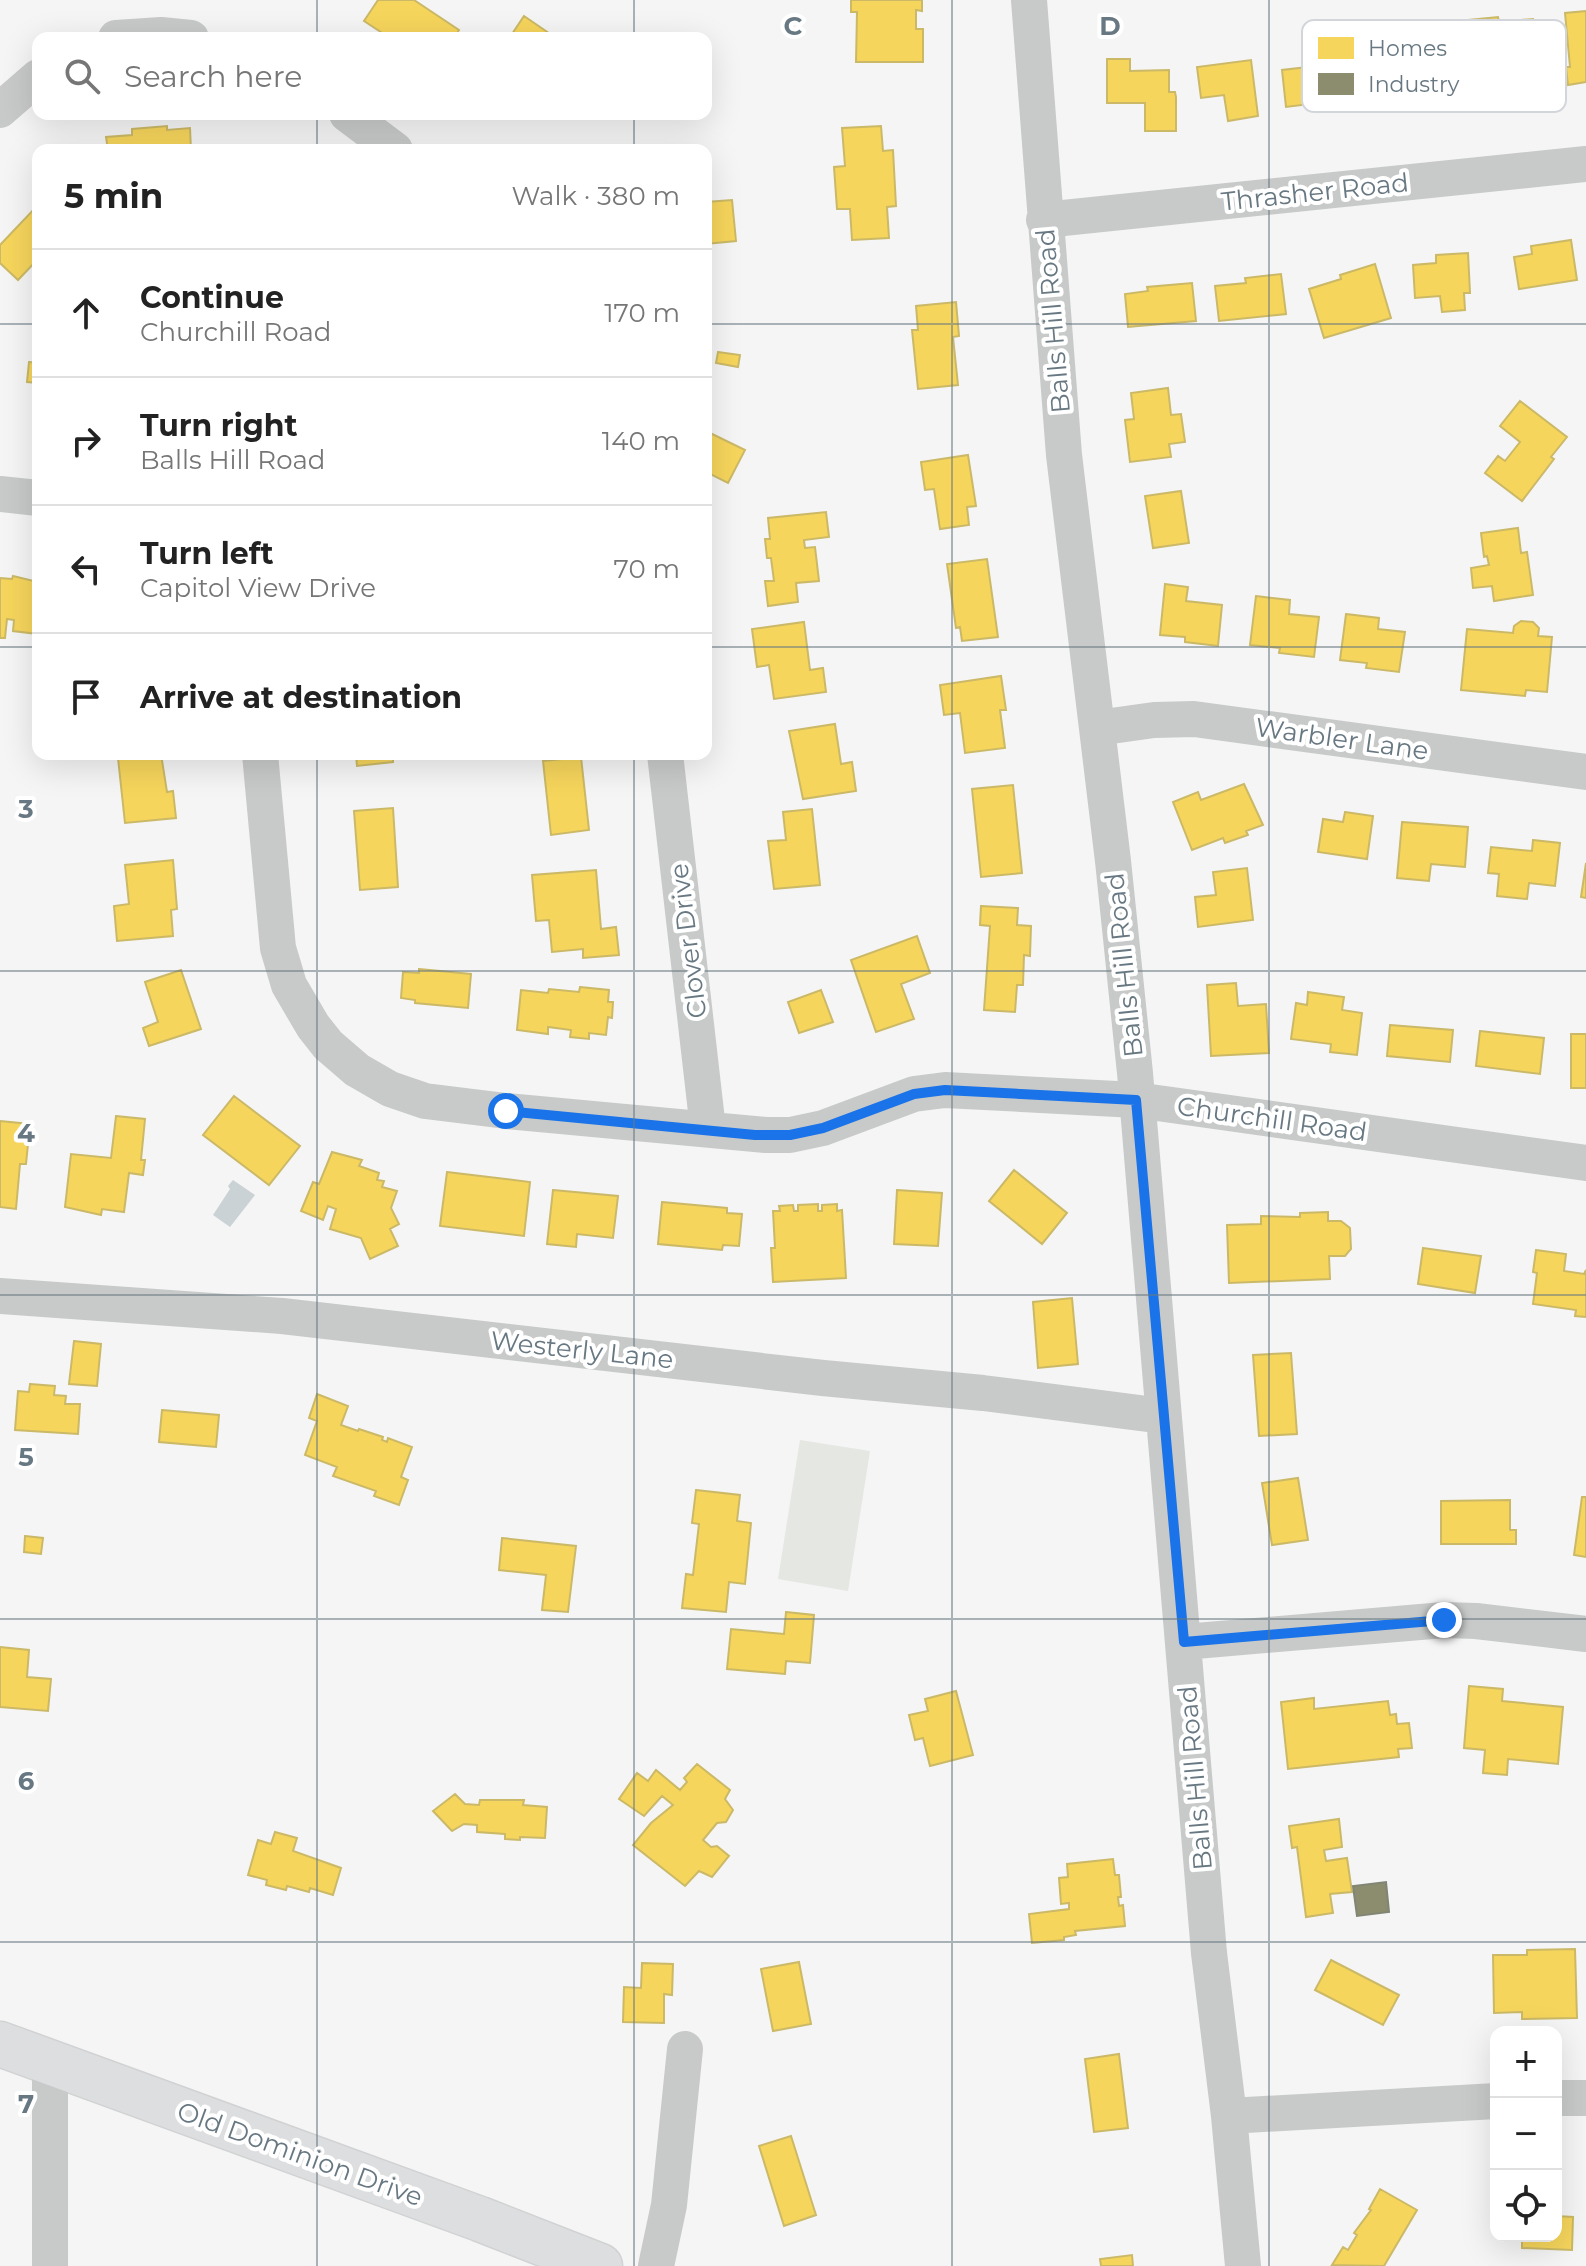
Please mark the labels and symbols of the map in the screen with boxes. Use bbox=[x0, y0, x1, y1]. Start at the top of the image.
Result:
text: C bbox=[784, 10, 803, 42]
text: D bbox=[1099, 10, 1121, 42]
legend bbox=[1302, 20, 1566, 112]
text: Homes bbox=[1368, 35, 1447, 62]
text: Industry bbox=[1368, 71, 1460, 98]
street label: Thrasher Road bbox=[1220, 166, 1410, 218]
street label: Balls Hill Road bbox=[1029, 227, 1077, 415]
street label: Warbler Lane bbox=[1253, 711, 1431, 767]
text: 3 bbox=[17, 793, 34, 825]
street label: Clover Drive bbox=[663, 862, 713, 1020]
street label: Balls Hill Road bbox=[1098, 871, 1150, 1059]
street label: Churchill Road bbox=[1175, 1090, 1369, 1148]
route start bbox=[488, 1093, 524, 1129]
text: 4 bbox=[17, 1117, 35, 1149]
street label: Westerly Lane bbox=[489, 1324, 675, 1376]
text: 5 bbox=[18, 1441, 34, 1473]
route end bbox=[1426, 1602, 1462, 1638]
street label: Balls Hill Road bbox=[1171, 1684, 1219, 1872]
text: 6 bbox=[18, 1765, 35, 1797]
text: 7 bbox=[18, 2088, 34, 2120]
street label: Old Dominion Drive bbox=[173, 2095, 427, 2213]

